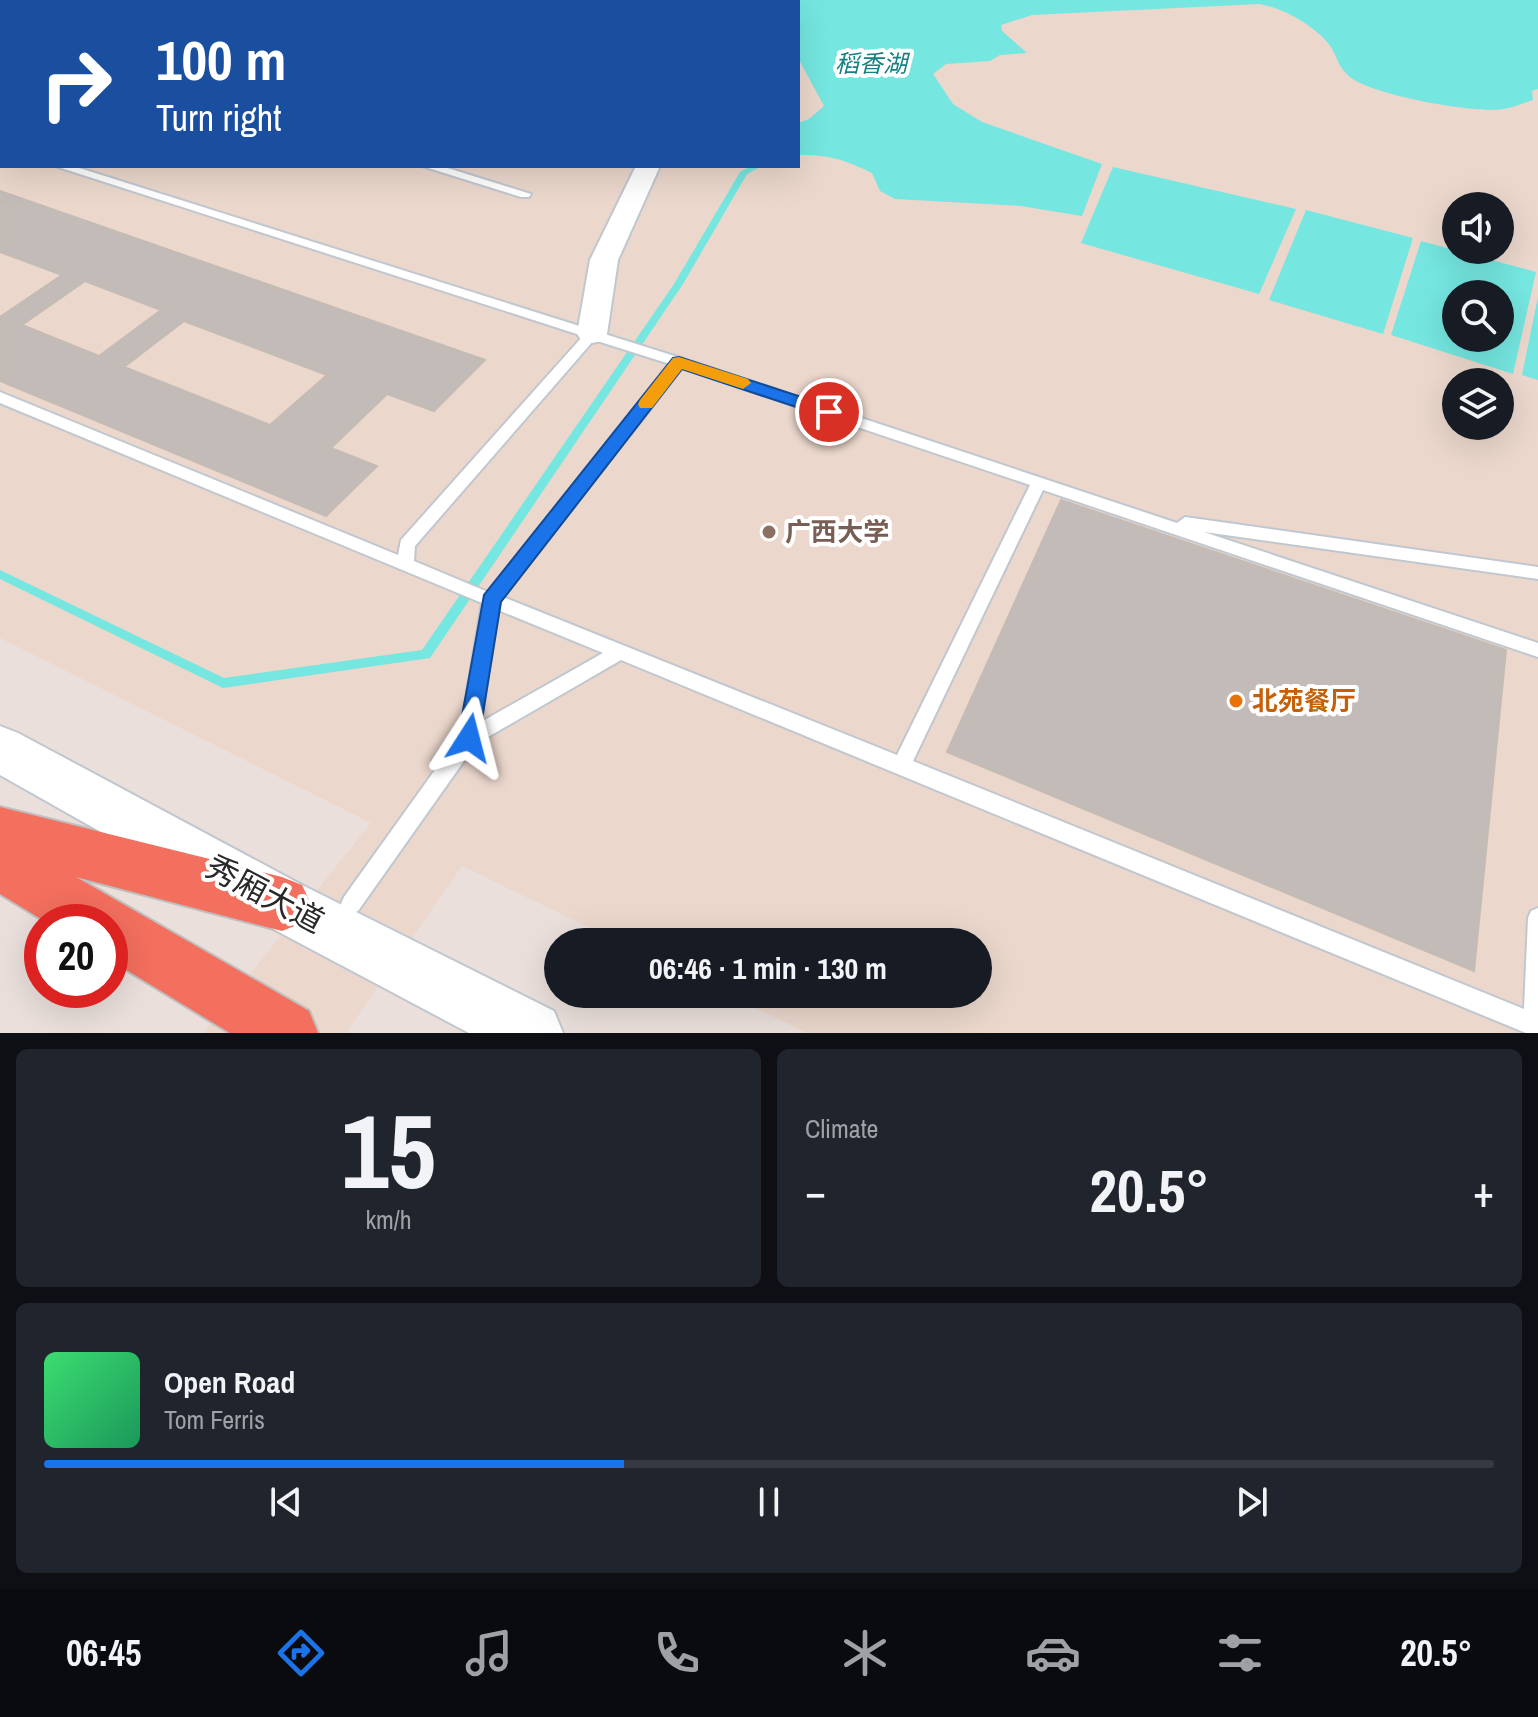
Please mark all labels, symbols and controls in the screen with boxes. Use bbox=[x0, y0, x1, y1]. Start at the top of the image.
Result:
text: 100 m bbox=[156, 22, 286, 97]
icon: right bbox=[24, 32, 128, 136]
water label: 稻香湖 bbox=[835, 47, 911, 79]
text: Turn right bbox=[156, 94, 281, 142]
map controls bbox=[1442, 192, 1514, 440]
button: sound bbox=[1442, 192, 1514, 264]
button: search bbox=[1442, 280, 1514, 352]
button: layers bbox=[1442, 368, 1514, 440]
pin bbox=[795, 378, 863, 446]
icon: arrive bbox=[807, 390, 851, 434]
place label: 广西大学 bbox=[785, 514, 889, 549]
marker: 广西大学 bbox=[760, 523, 778, 541]
place label: 北苑餐厅 bbox=[1252, 683, 1356, 718]
marker: 北苑餐厅 bbox=[1227, 692, 1245, 710]
position arrow bbox=[427, 696, 511, 780]
street label: 秀厢大道 bbox=[199, 845, 332, 943]
speed limit sign: 20 bbox=[24, 904, 128, 1008]
text: 06:46 · 1 min · 130 m bbox=[649, 948, 887, 988]
text: 15 bbox=[341, 1080, 436, 1220]
text: Climate bbox=[805, 1111, 878, 1146]
text: 20.5° bbox=[1090, 1150, 1209, 1231]
text: − bbox=[805, 1161, 826, 1221]
text: + bbox=[1473, 1161, 1494, 1221]
text: km/h bbox=[365, 1202, 412, 1237]
text: Open Road bbox=[164, 1362, 295, 1402]
text: Tom Ferris bbox=[164, 1402, 265, 1437]
icon: previous bbox=[264, 1480, 308, 1524]
icon: pause bbox=[747, 1480, 791, 1524]
icon: next bbox=[1230, 1480, 1274, 1524]
icon: directions bbox=[273, 1625, 329, 1681]
icon: music bbox=[461, 1625, 517, 1681]
icon: phone bbox=[649, 1625, 705, 1681]
icon: climate bbox=[837, 1625, 893, 1681]
icon: car bbox=[1025, 1625, 1081, 1681]
icon: filters bbox=[1212, 1625, 1268, 1681]
text: 06:45 bbox=[66, 1629, 141, 1677]
text: 20.5° bbox=[1400, 1629, 1472, 1677]

